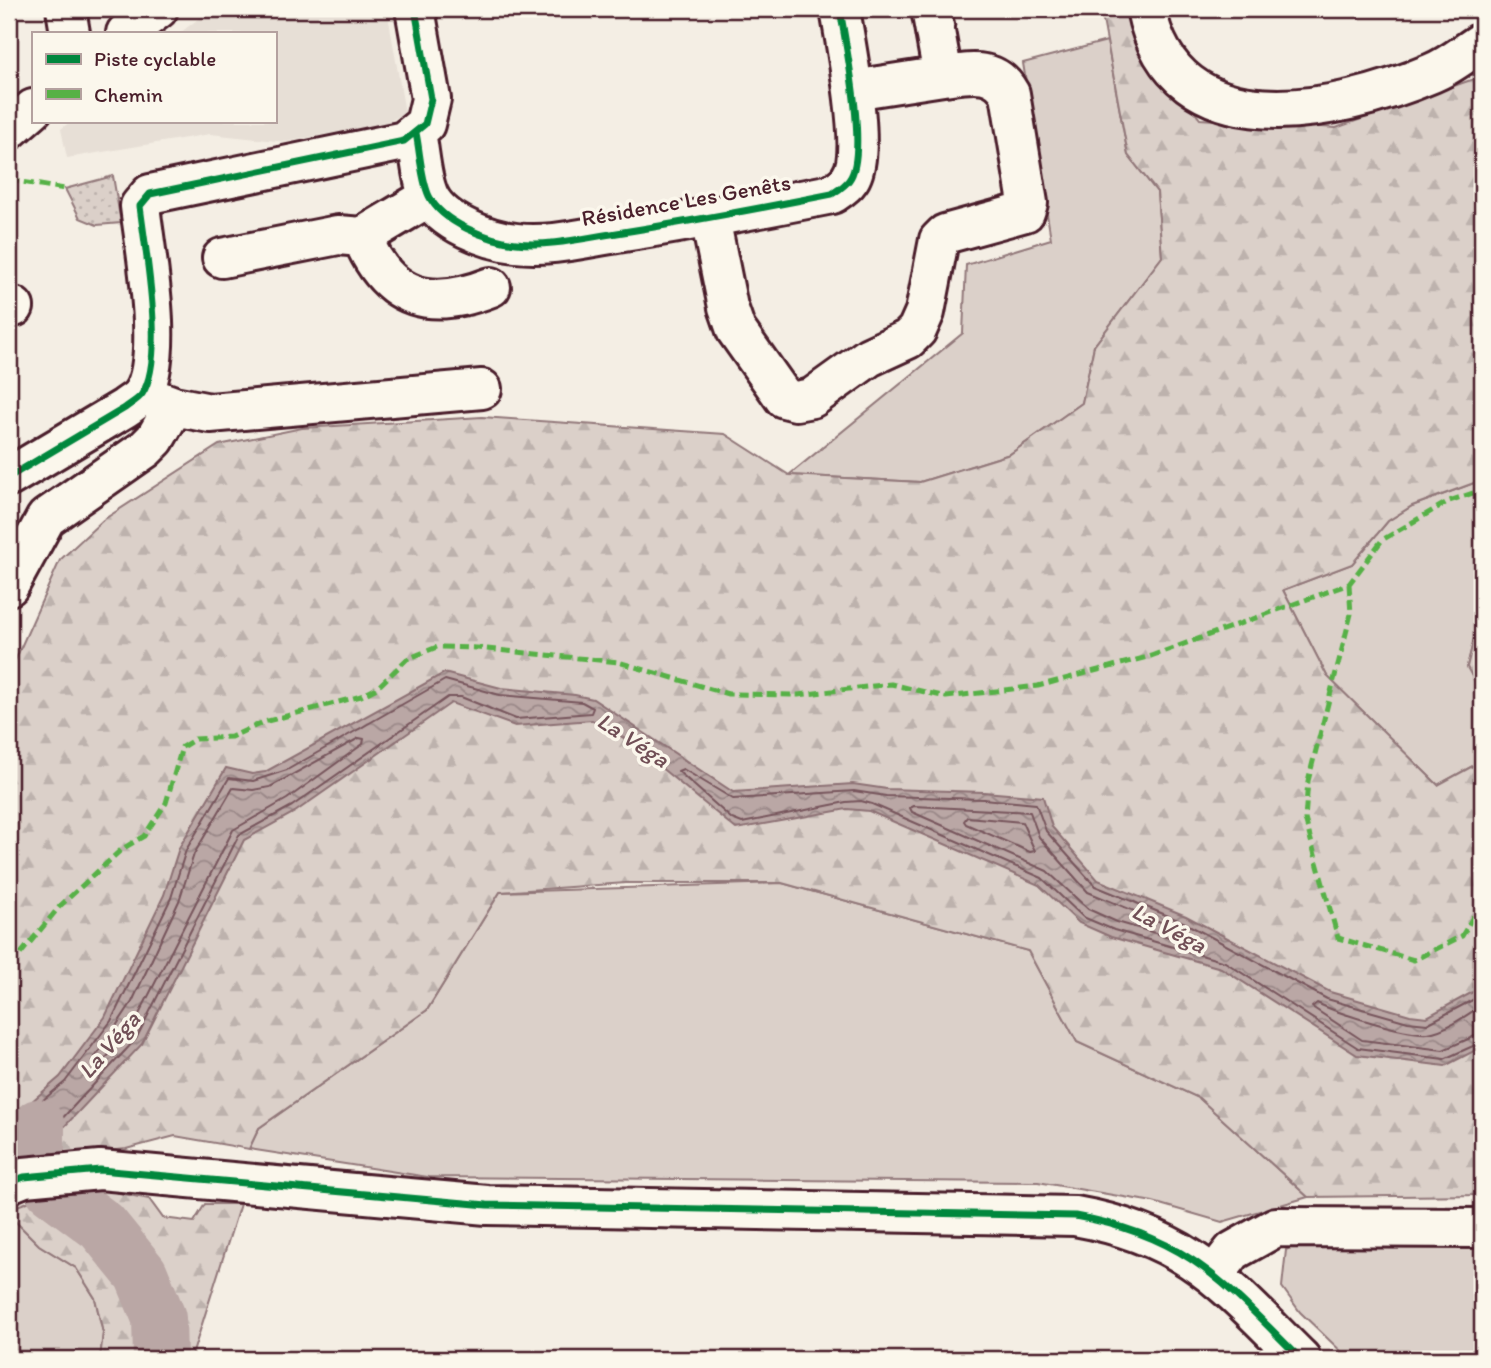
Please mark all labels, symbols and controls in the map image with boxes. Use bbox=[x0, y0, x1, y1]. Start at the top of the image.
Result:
legend bbox=[32, 32, 276, 122]
text: Piste cyclable bbox=[94, 46, 216, 71]
text: Chemin bbox=[94, 82, 163, 107]
street label: Résidence Les Genêts bbox=[579, 168, 793, 232]
water label: La Véga bbox=[592, 706, 676, 774]
water label: La Véga bbox=[1127, 896, 1212, 960]
water label: La Véga bbox=[72, 1004, 146, 1084]

